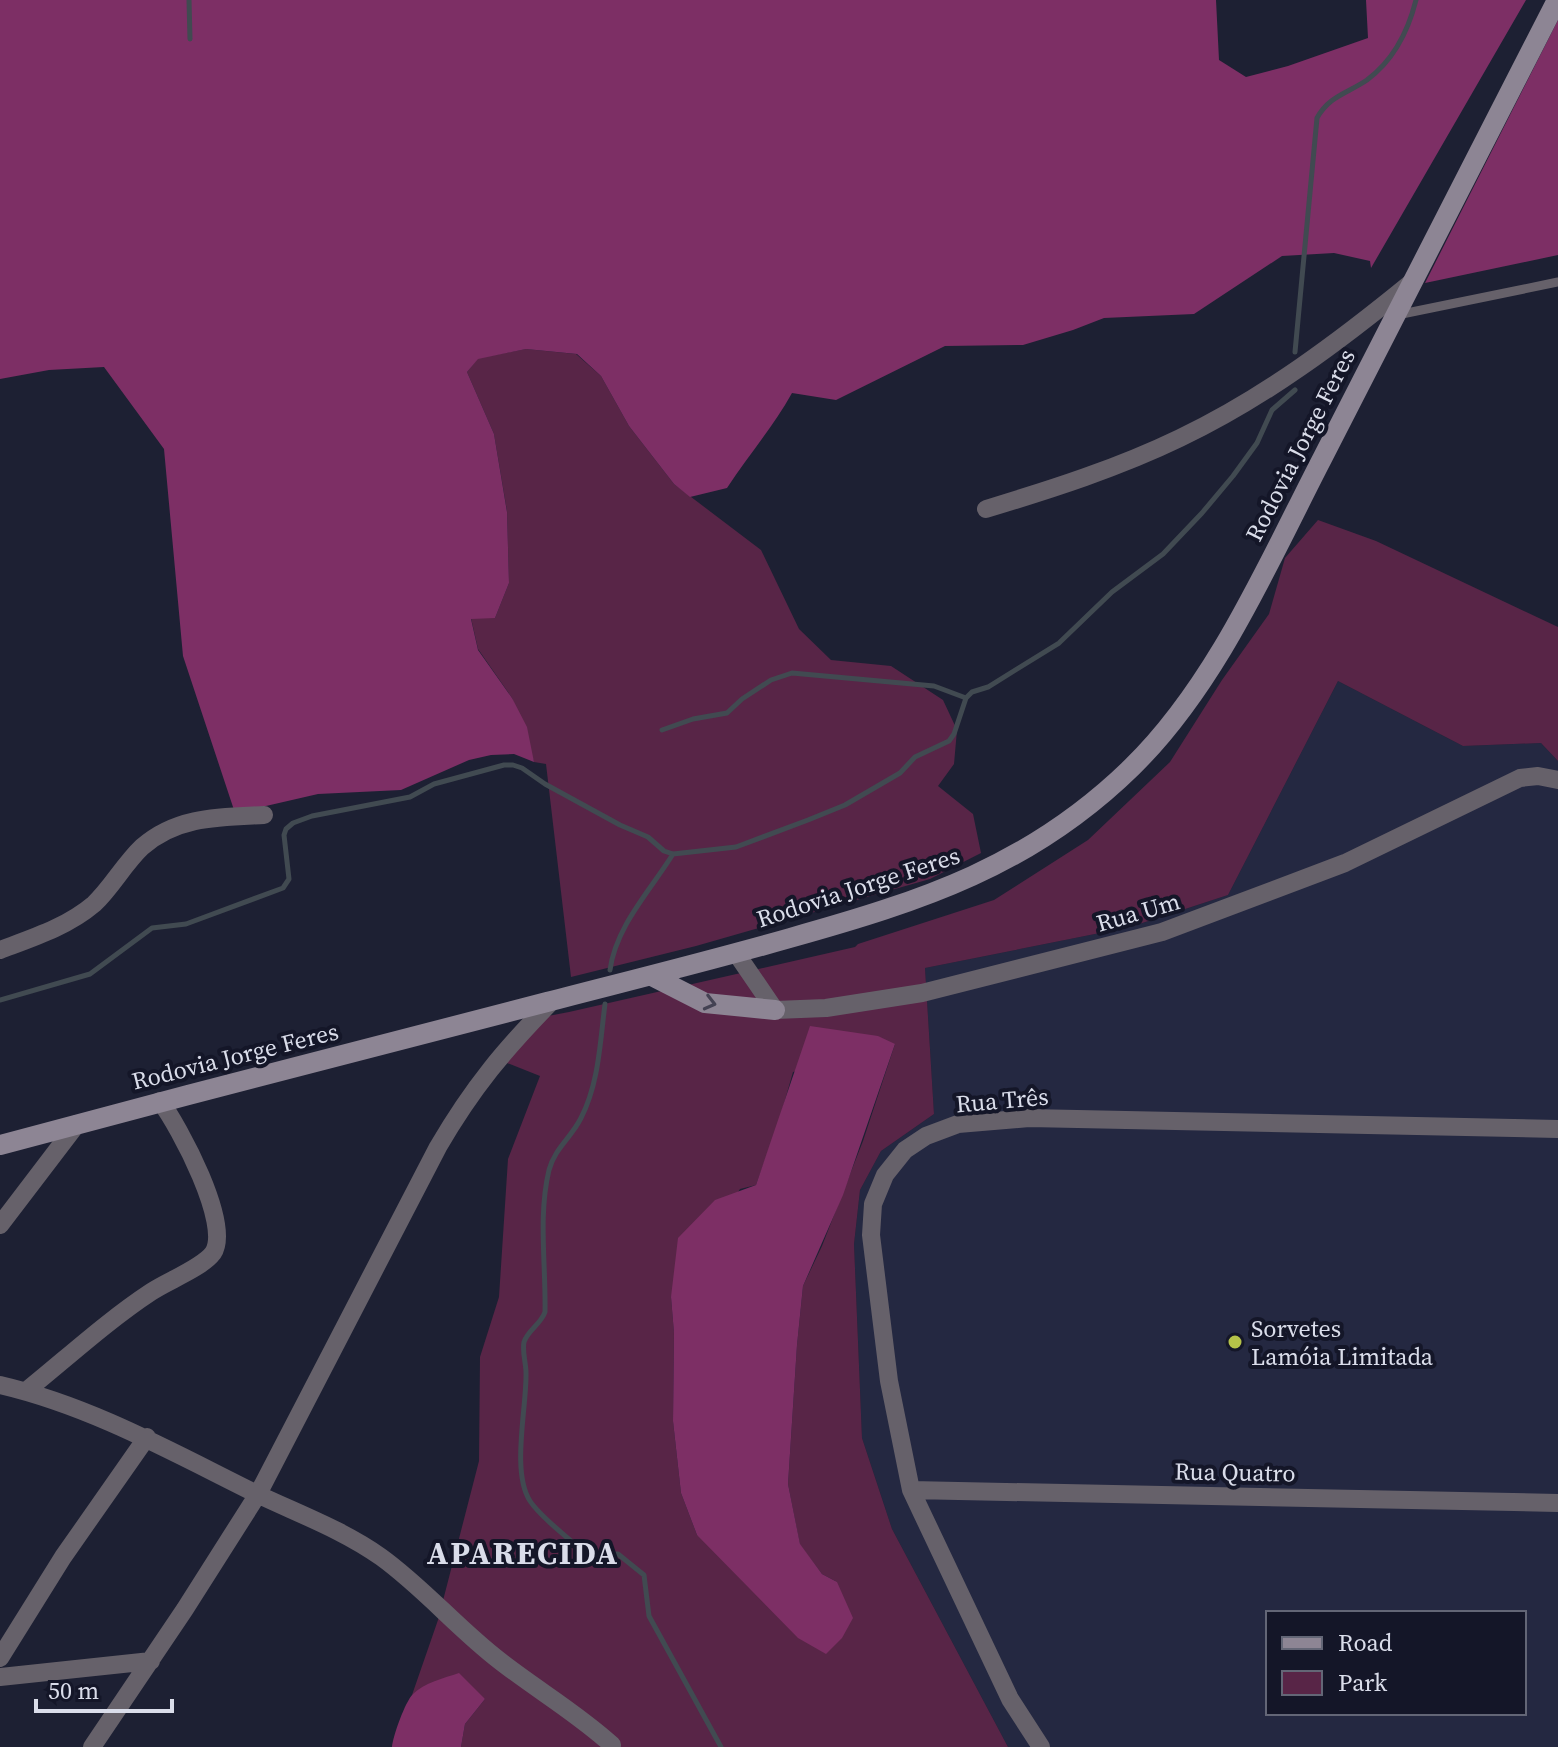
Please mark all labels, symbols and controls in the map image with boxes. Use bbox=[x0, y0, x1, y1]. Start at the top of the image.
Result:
street label: Rodovia Jorge Feres bbox=[1237, 343, 1363, 547]
street label: Rodovia Jorge Feres bbox=[752, 839, 964, 935]
street label: Rua Um bbox=[1092, 884, 1184, 940]
one-way arrow bbox=[703, 994, 717, 1011]
street label: Rodovia Jorge Feres bbox=[128, 1014, 342, 1098]
street label: Rua Três bbox=[954, 1080, 1050, 1120]
place label: Sorvetes Lamóia Limitada bbox=[1251, 1312, 1434, 1373]
marker: Sorvetes Lamóia Limitada bbox=[1226, 1333, 1244, 1351]
street label: Rua Quatro bbox=[1174, 1454, 1296, 1490]
district label: APARECIDA bbox=[427, 1531, 619, 1575]
legend bbox=[1266, 1611, 1526, 1715]
text: Road bbox=[1338, 1626, 1393, 1659]
scale bar bbox=[36, 1663, 172, 1713]
text: Park bbox=[1338, 1666, 1388, 1699]
text: 50 m bbox=[48, 1674, 99, 1707]

